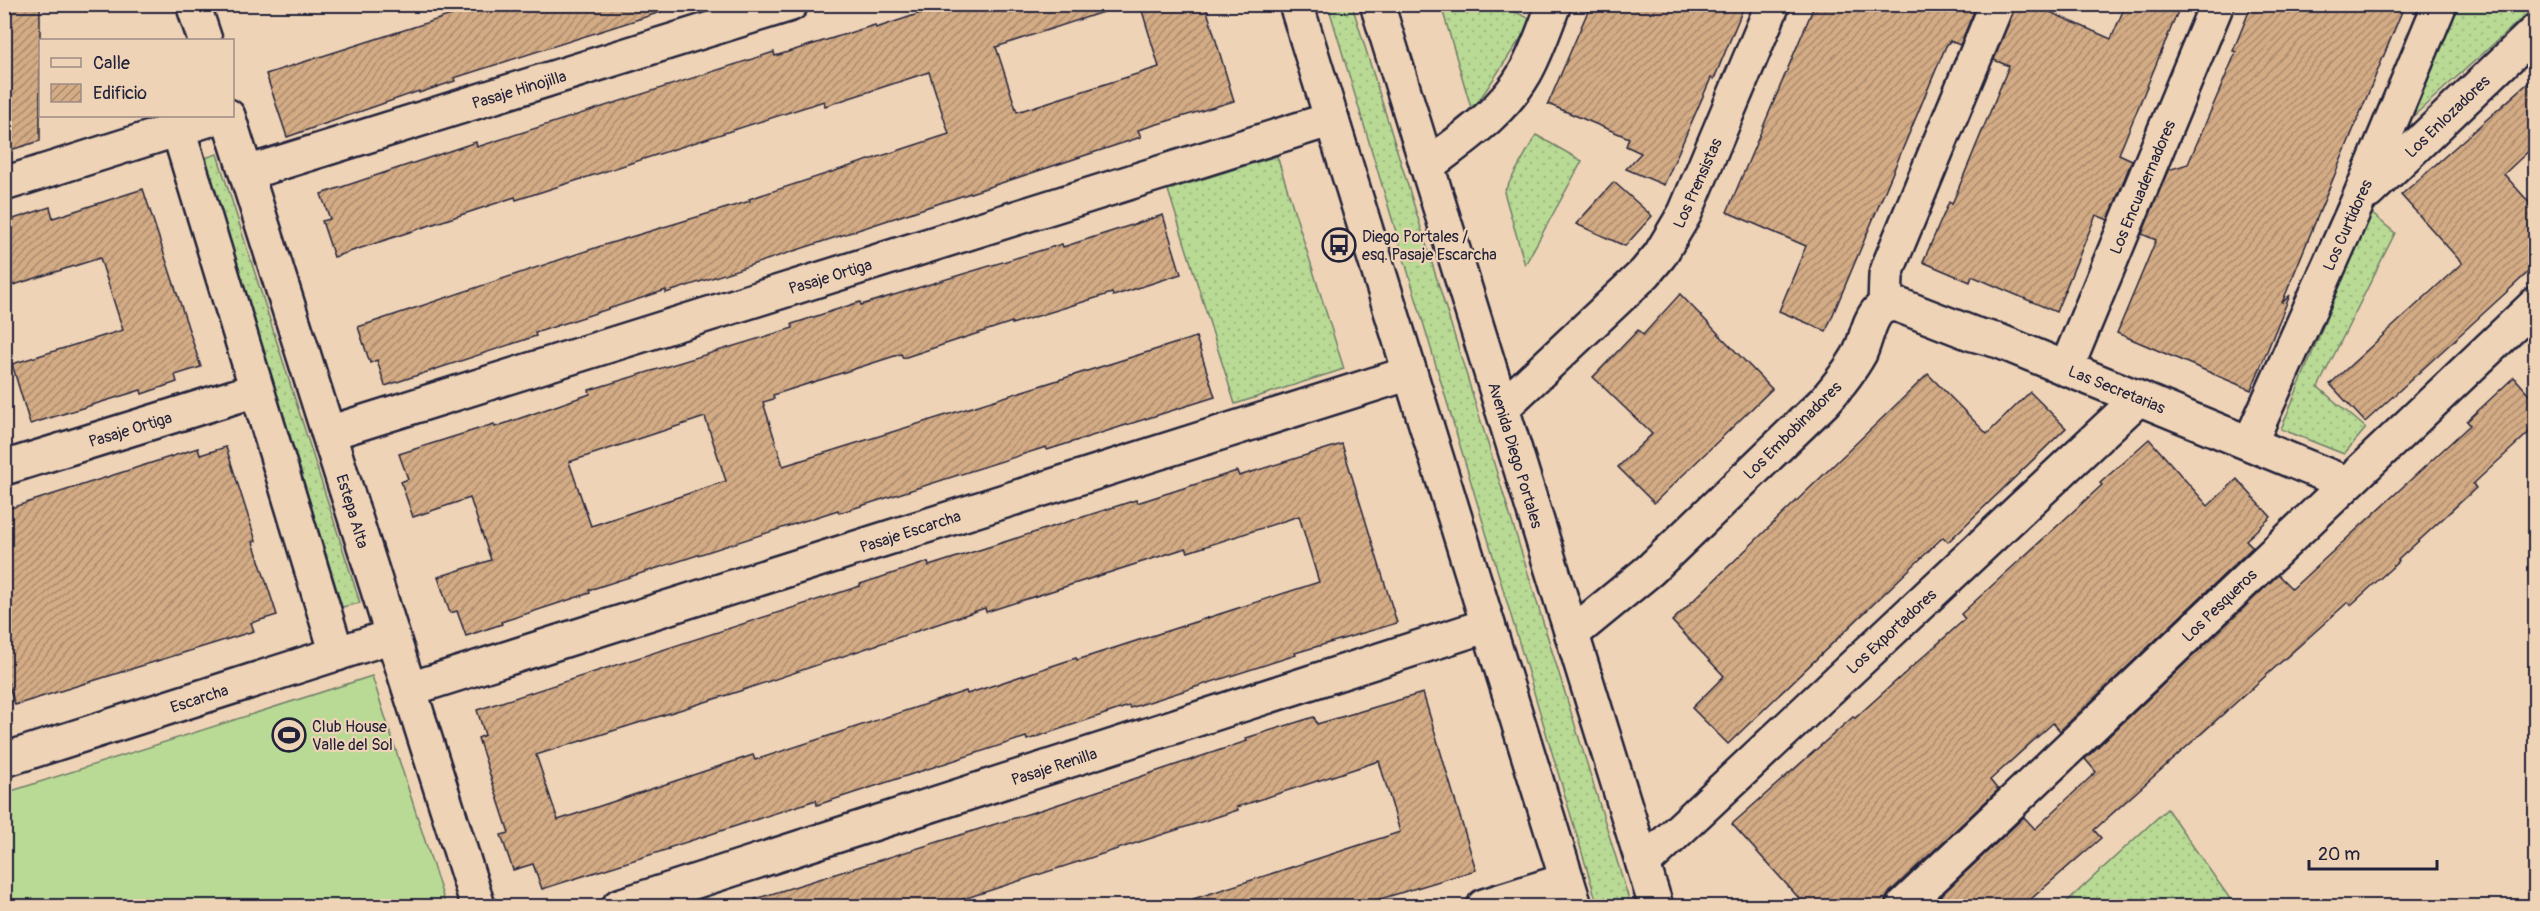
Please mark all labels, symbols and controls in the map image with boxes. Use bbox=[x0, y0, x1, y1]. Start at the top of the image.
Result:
legend bbox=[39, 39, 234, 117]
text: Calle bbox=[93, 52, 130, 75]
street label: Pasaje Hinojilla bbox=[470, 66, 569, 114]
street label: Los Enlozadores bbox=[2401, 71, 2494, 162]
text: Edificio bbox=[93, 82, 147, 105]
street label: Los Encuadernadores bbox=[2106, 117, 2180, 258]
street label: Los Prensistas bbox=[1669, 135, 1727, 232]
street label: Los Curtidores bbox=[2319, 177, 2377, 274]
bus stop icon: Diego Portales / esq. Pasaje Escarcha bbox=[1321, 227, 1357, 263]
place label: Diego Portales / esq. Pasaje Escarcha bbox=[1362, 227, 1497, 265]
street label: Pasaje Ortiga bbox=[786, 255, 874, 299]
street label: Las Secretarias bbox=[2065, 361, 2168, 418]
street label: Los Embobinadores bbox=[1739, 377, 1846, 484]
street label: Avenida Diego Portales bbox=[1483, 380, 1547, 531]
street label: Pasaje Ortiga bbox=[86, 408, 174, 452]
street label: Estepa Alta bbox=[331, 472, 373, 551]
street label: Pasaje Escarcha bbox=[857, 506, 963, 558]
street label: Los Pesqueros bbox=[2178, 565, 2261, 646]
street label: Los Exportadores bbox=[1842, 585, 1941, 679]
street label: Escarcha bbox=[168, 680, 231, 718]
sports icon: Club House Valle del Sol bbox=[271, 717, 307, 753]
place label: Club House Valle del Sol bbox=[312, 717, 393, 755]
street label: Pasaje Renilla bbox=[1009, 744, 1100, 790]
scale bar bbox=[2309, 833, 2436, 871]
text: 20 m bbox=[2318, 843, 2360, 866]

